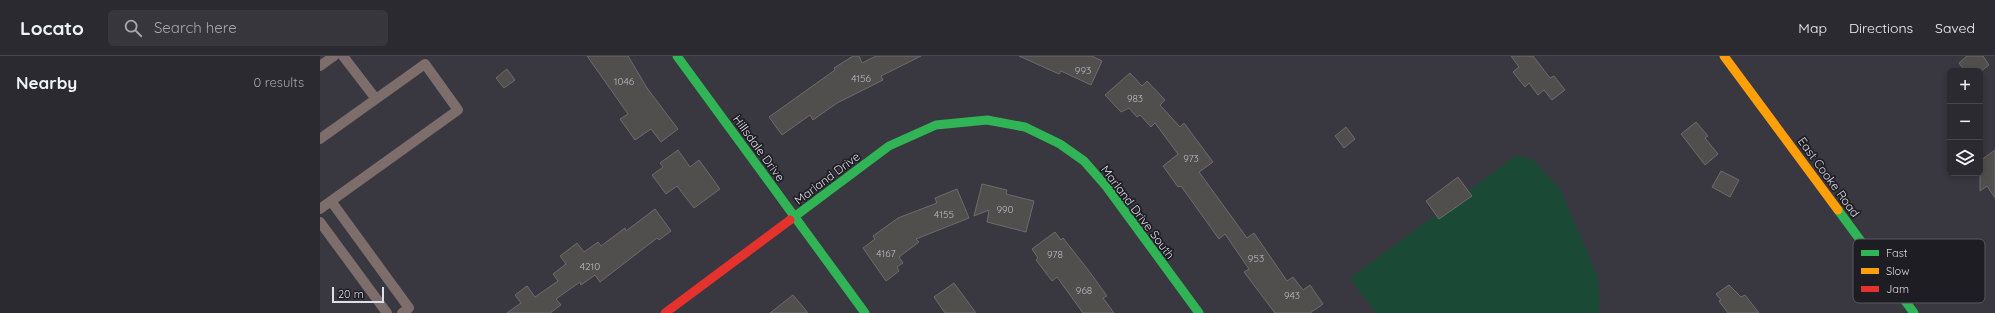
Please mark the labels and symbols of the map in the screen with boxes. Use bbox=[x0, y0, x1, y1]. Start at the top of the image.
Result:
house number: 993 bbox=[1075, 64, 1091, 77]
house number: 4156 bbox=[851, 72, 871, 85]
house number: 1046 bbox=[614, 75, 635, 88]
house number: 983 bbox=[1127, 92, 1143, 105]
street label: Hillsdale Drive bbox=[730, 112, 788, 184]
street label: East Cooke Road bbox=[1795, 134, 1863, 220]
street label: Marland Drive bbox=[791, 148, 863, 208]
house number: 973 bbox=[1183, 152, 1199, 165]
street label: Marland Drive South bbox=[1098, 162, 1178, 262]
house number: 990 bbox=[996, 203, 1014, 216]
house number: 4155 bbox=[934, 208, 954, 221]
legend bbox=[1853, 239, 1985, 303]
text: Fast bbox=[1886, 246, 1908, 260]
house number: 4167 bbox=[876, 247, 896, 260]
house number: 978 bbox=[1047, 248, 1063, 261]
house number: 953 bbox=[1248, 252, 1264, 265]
house number: 4210 bbox=[580, 260, 600, 273]
text: Slow bbox=[1886, 264, 1910, 278]
text: Jam bbox=[1886, 282, 1909, 296]
house number: 968 bbox=[1076, 284, 1092, 297]
scale bar bbox=[332, 285, 384, 304]
house number: 943 bbox=[1284, 289, 1300, 302]

